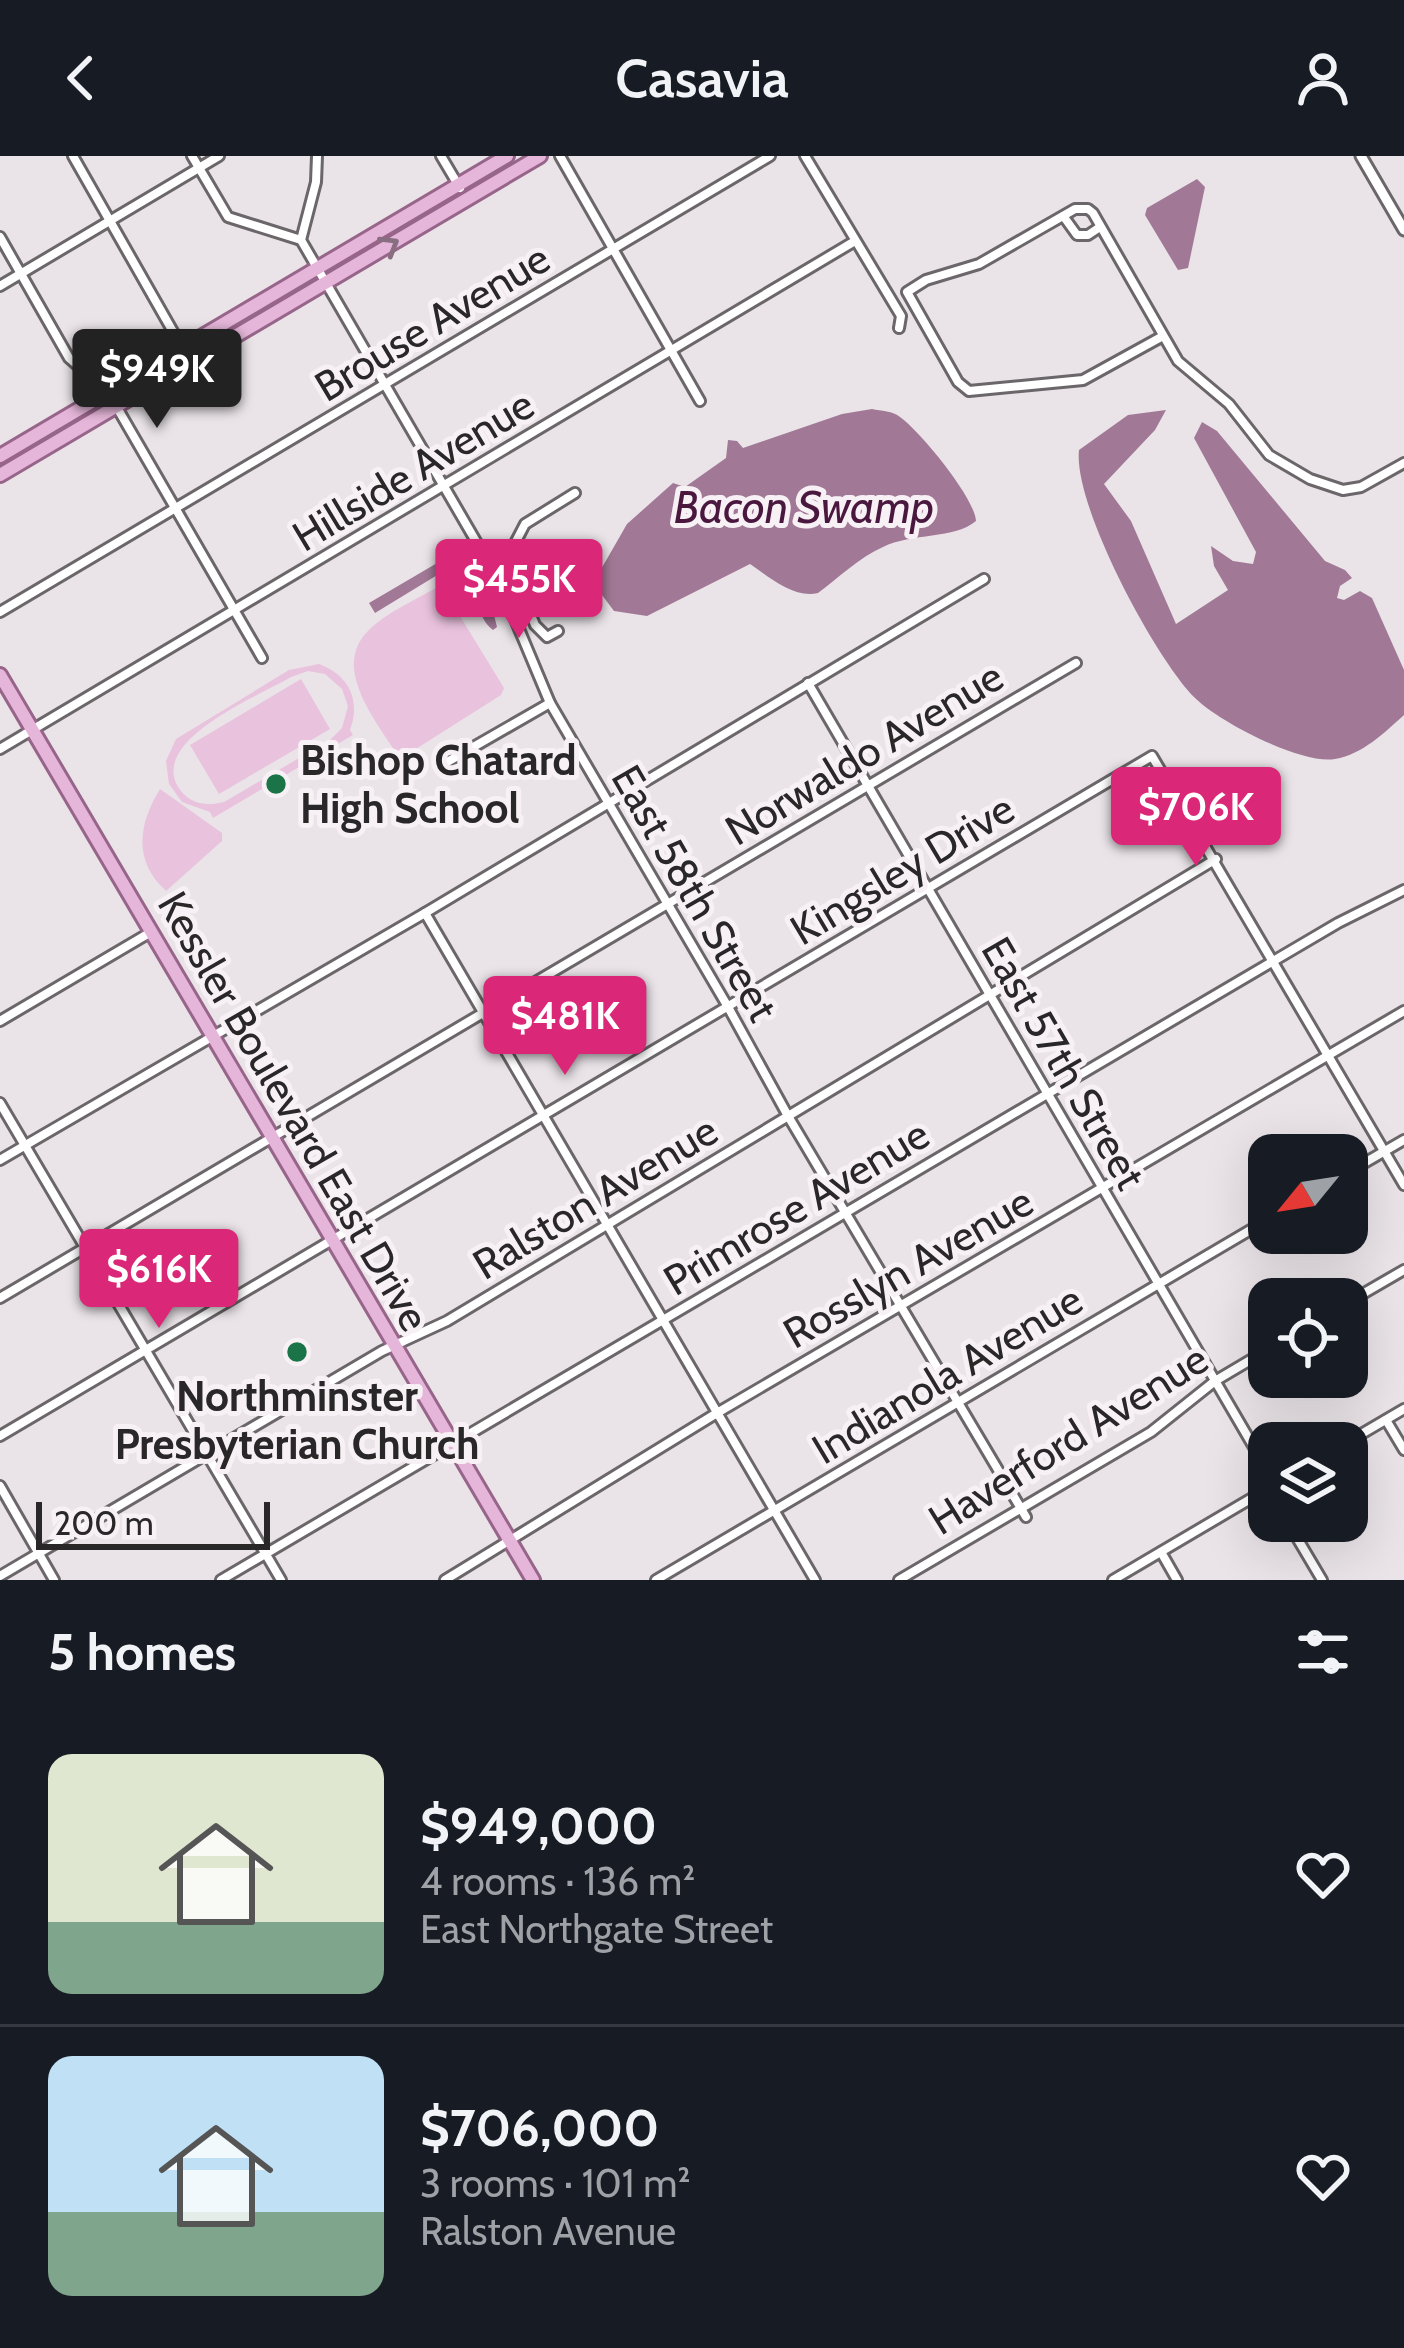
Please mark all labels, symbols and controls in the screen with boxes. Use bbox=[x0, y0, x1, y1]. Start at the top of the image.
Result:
icon: back bbox=[48, 45, 114, 111]
text: Casavia bbox=[615, 45, 789, 111]
icon: person bbox=[1290, 45, 1356, 111]
street label: Brouse Avenue bbox=[305, 232, 559, 412]
one-way arrow bbox=[377, 237, 399, 259]
pin: $949K bbox=[73, 329, 241, 431]
text: $949K bbox=[99, 344, 215, 392]
street label: Hillside Avenue bbox=[283, 378, 543, 562]
water label: Bacon Swamp bbox=[674, 480, 934, 534]
pin: $455K bbox=[435, 539, 603, 641]
text: $455K bbox=[462, 554, 576, 602]
street label: Norwaldo Avenue bbox=[716, 650, 1012, 856]
place label: Bishop Chatard High School bbox=[300, 734, 577, 834]
street label: East 58th Street bbox=[601, 756, 789, 1030]
pin: $706K bbox=[1112, 767, 1280, 869]
marker: Bishop Chatard High School bbox=[263, 771, 289, 797]
street label: Kingsley Drive bbox=[781, 782, 1023, 956]
text: $706K bbox=[1138, 782, 1254, 830]
street label: Kessler Boulevard East Drive bbox=[147, 882, 441, 1340]
street label: East 57th Street bbox=[971, 928, 1157, 1198]
pin: $481K bbox=[481, 976, 649, 1078]
text: $481K bbox=[510, 991, 620, 1039]
street label: Ralston Avenue bbox=[463, 1104, 727, 1290]
street label: Primrose Avenue bbox=[654, 1107, 938, 1307]
north arrow bbox=[1248, 1134, 1368, 1254]
map controls bbox=[1248, 1134, 1368, 1542]
street label: Rosslyn Avenue bbox=[774, 1175, 1042, 1359]
pin: $616K bbox=[75, 1229, 243, 1331]
text: $616K bbox=[106, 1244, 212, 1292]
street label: Indianola Avenue bbox=[803, 1273, 1091, 1475]
button: locate bbox=[1248, 1278, 1368, 1398]
street label: Haverford Avenue bbox=[919, 1332, 1217, 1546]
marker: Northminster Presbyterian Church bbox=[284, 1339, 310, 1365]
place label: Northminster Presbyterian Church bbox=[115, 1370, 479, 1470]
button: layers bbox=[1248, 1422, 1368, 1542]
scale bar bbox=[36, 1496, 270, 1549]
text: 200 m bbox=[54, 1503, 154, 1543]
icon: filters bbox=[1290, 1619, 1356, 1685]
text: 5 homes bbox=[48, 1621, 236, 1683]
text: $949,000 bbox=[420, 1795, 657, 1857]
icon: home bbox=[144, 1802, 288, 1946]
icon: heart bbox=[1290, 1841, 1356, 1907]
text: 4 rooms · 136 m² bbox=[420, 1857, 695, 1905]
text: East Northgate Street bbox=[420, 1905, 773, 1953]
text: $706,000 bbox=[420, 2097, 659, 2159]
icon: home bbox=[144, 2104, 288, 2248]
icon: heart bbox=[1290, 2143, 1356, 2209]
text: 3 rooms · 101 m² bbox=[420, 2159, 690, 2207]
text: Ralston Avenue bbox=[420, 2207, 676, 2255]

